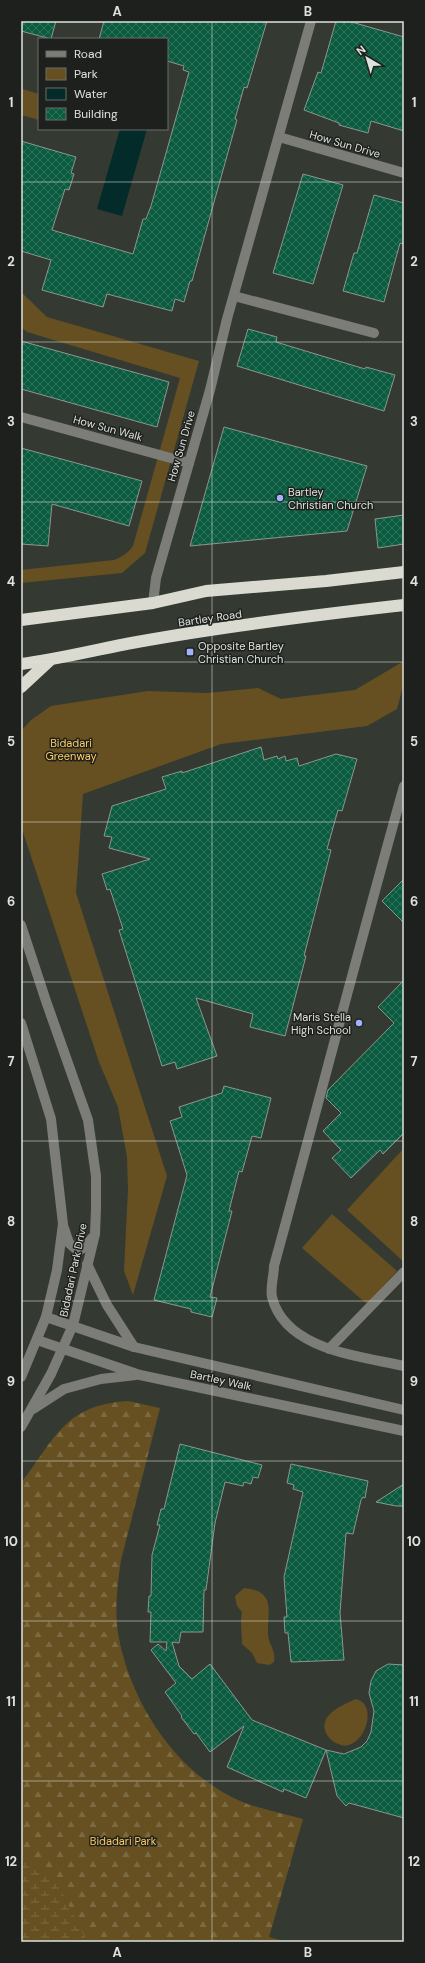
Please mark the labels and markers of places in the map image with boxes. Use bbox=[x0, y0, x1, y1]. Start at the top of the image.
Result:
place label: Bartley Christian Church bbox=[288, 485, 373, 512]
marker: Bartley Christian Church bbox=[275, 493, 285, 503]
place label: Opposite Bartley Christian Church bbox=[198, 639, 284, 666]
marker: Opposite Bartley Christian Church bbox=[185, 647, 195, 657]
place label: Maris Stella High School bbox=[291, 1010, 351, 1037]
marker: Maris Stella High School bbox=[354, 1018, 364, 1028]

